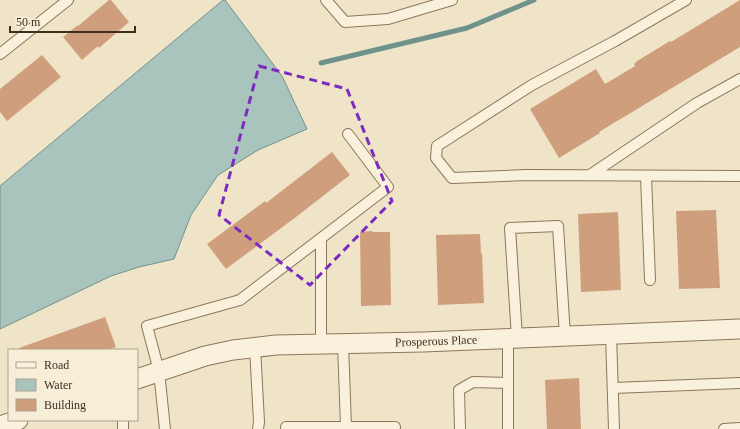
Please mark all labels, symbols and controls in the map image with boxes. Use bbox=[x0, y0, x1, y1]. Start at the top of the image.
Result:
scale bar bbox=[10, 8, 135, 34]
text: 50 m bbox=[16, 15, 41, 29]
street label: Prosperous Place bbox=[395, 333, 477, 349]
legend bbox=[8, 349, 138, 421]
text: Road bbox=[44, 358, 69, 372]
text: Water bbox=[44, 378, 72, 392]
text: Building bbox=[44, 398, 86, 412]

